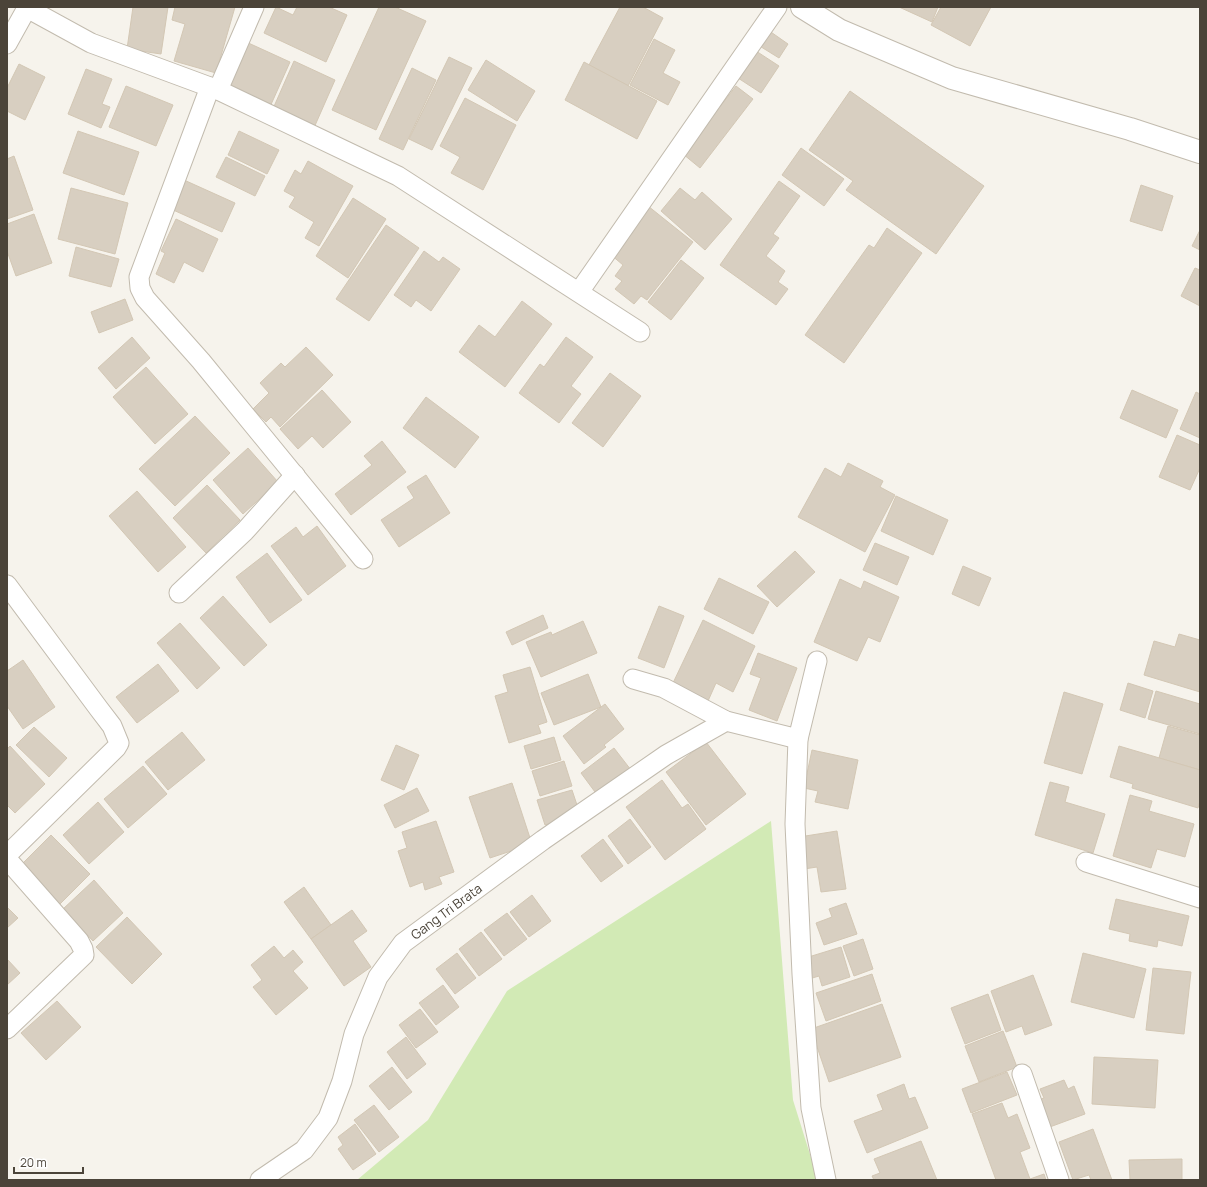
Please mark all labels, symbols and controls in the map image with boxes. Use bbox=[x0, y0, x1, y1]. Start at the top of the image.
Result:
street label: Gang Tri Brata bbox=[407, 879, 485, 943]
scale bar bbox=[14, 1149, 83, 1175]
text: 20 m bbox=[20, 1154, 47, 1171]

